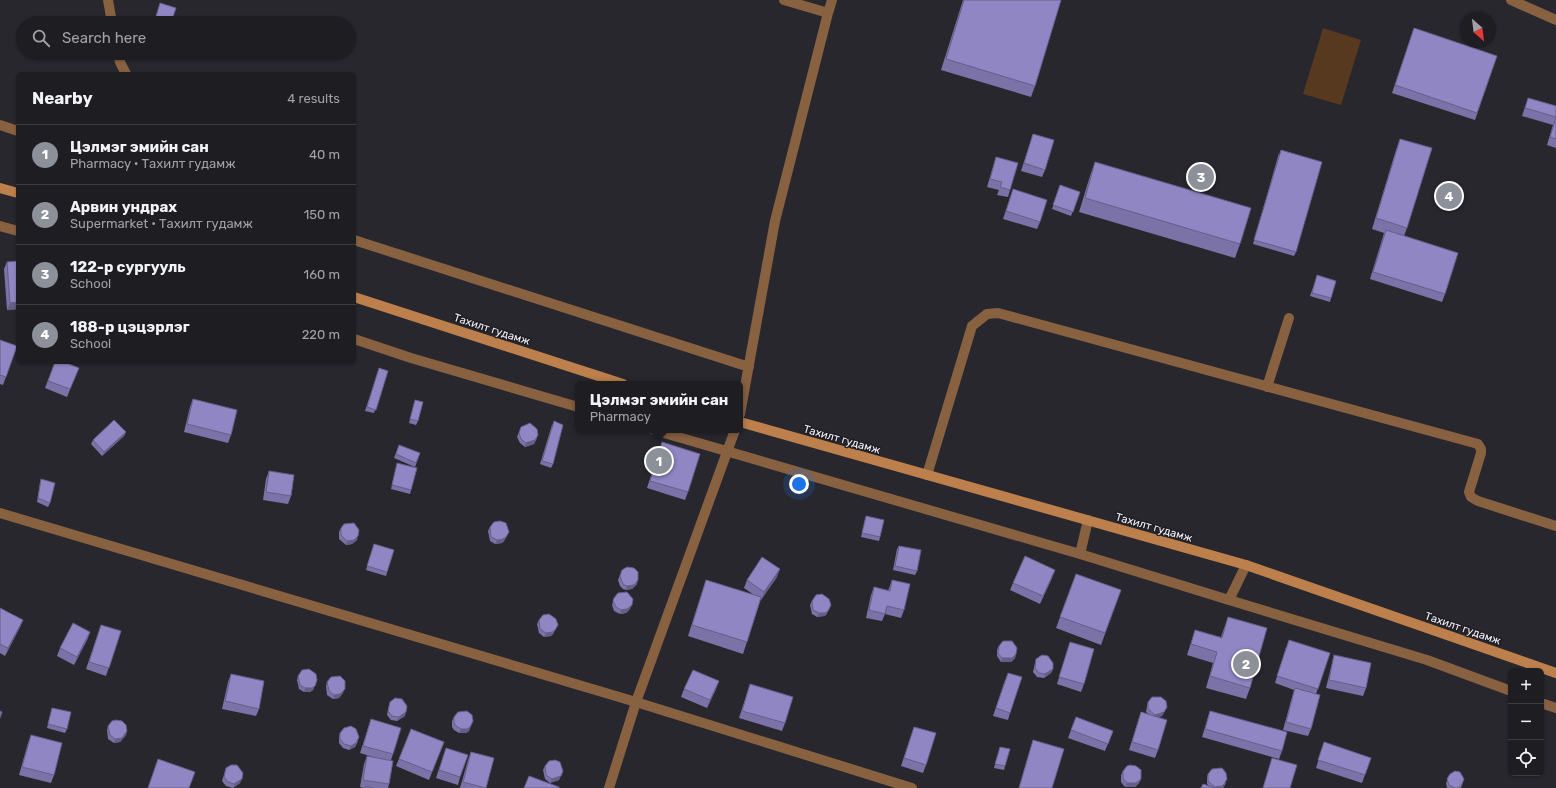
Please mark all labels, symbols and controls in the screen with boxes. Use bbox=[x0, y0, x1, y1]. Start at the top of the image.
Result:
north arrow bbox=[1460, 12, 1496, 48]
search box bbox=[16, 16, 356, 60]
icon: search bbox=[30, 27, 52, 49]
text: Search here bbox=[62, 29, 146, 47]
text: Nearby bbox=[32, 88, 93, 108]
text: 4 results bbox=[287, 91, 340, 106]
text: Цэлмэг эмийн сан bbox=[70, 138, 209, 156]
text: 1 bbox=[42, 147, 48, 162]
text: 40 m bbox=[309, 147, 340, 162]
text: Pharmacy · Тахилт гудамж bbox=[70, 156, 236, 171]
pin: 3 bbox=[1188, 162, 1214, 192]
pin: 4 bbox=[1436, 181, 1462, 211]
text: Арвин ундрах bbox=[70, 198, 177, 216]
text: 2 bbox=[41, 207, 49, 222]
text: 150 m bbox=[304, 207, 340, 222]
text: Supermarket · Тахилт гудамж bbox=[70, 216, 253, 231]
text: 122-р сургууль bbox=[70, 258, 186, 276]
text: 3 bbox=[41, 267, 49, 282]
text: 160 m bbox=[304, 267, 340, 282]
text: School bbox=[70, 276, 111, 291]
street label: Тахилт гудамж bbox=[452, 311, 532, 348]
text: 188-р цэцэрлэг bbox=[70, 318, 190, 336]
text: 4 bbox=[41, 327, 49, 342]
text: 220 m bbox=[302, 327, 340, 342]
text: School bbox=[70, 336, 111, 351]
popup bbox=[575, 381, 743, 433]
text: Цэлмэг эмийн сан bbox=[590, 391, 728, 409]
text: Pharmacy bbox=[590, 409, 651, 424]
street label: Тахилт гудамж bbox=[802, 422, 882, 457]
pin: 1 bbox=[646, 446, 672, 476]
your location bbox=[789, 474, 809, 494]
street label: Тахилт гудамж bbox=[1114, 510, 1194, 545]
street label: Тахилт гудамж bbox=[1423, 609, 1503, 648]
pin: 2 bbox=[1233, 649, 1259, 679]
map controls bbox=[1508, 668, 1544, 776]
button: + bbox=[1508, 668, 1544, 704]
button: − bbox=[1508, 704, 1544, 740]
button: locate bbox=[1508, 740, 1544, 776]

